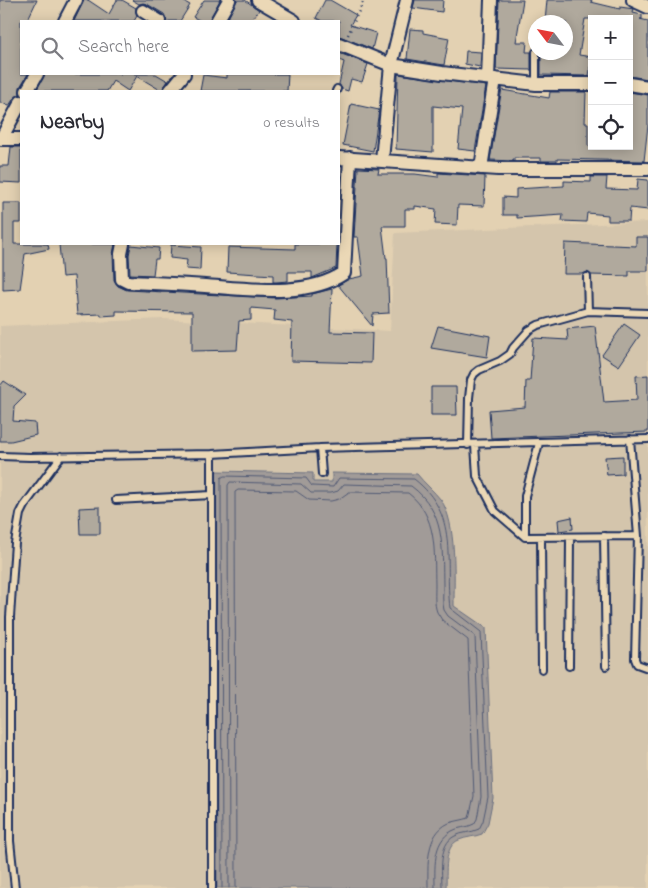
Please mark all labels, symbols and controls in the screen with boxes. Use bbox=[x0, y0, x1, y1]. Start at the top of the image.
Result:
north arrow bbox=[528, 15, 573, 60]
map controls bbox=[588, 15, 633, 150]
button: + bbox=[588, 15, 633, 60]
search box bbox=[20, 20, 340, 75]
icon: search bbox=[38, 34, 66, 62]
text: Search here bbox=[78, 34, 169, 61]
button: − bbox=[588, 60, 633, 105]
button: locate bbox=[588, 105, 633, 150]
text: Nearby bbox=[40, 108, 104, 138]
text: 0 results bbox=[264, 111, 320, 135]

